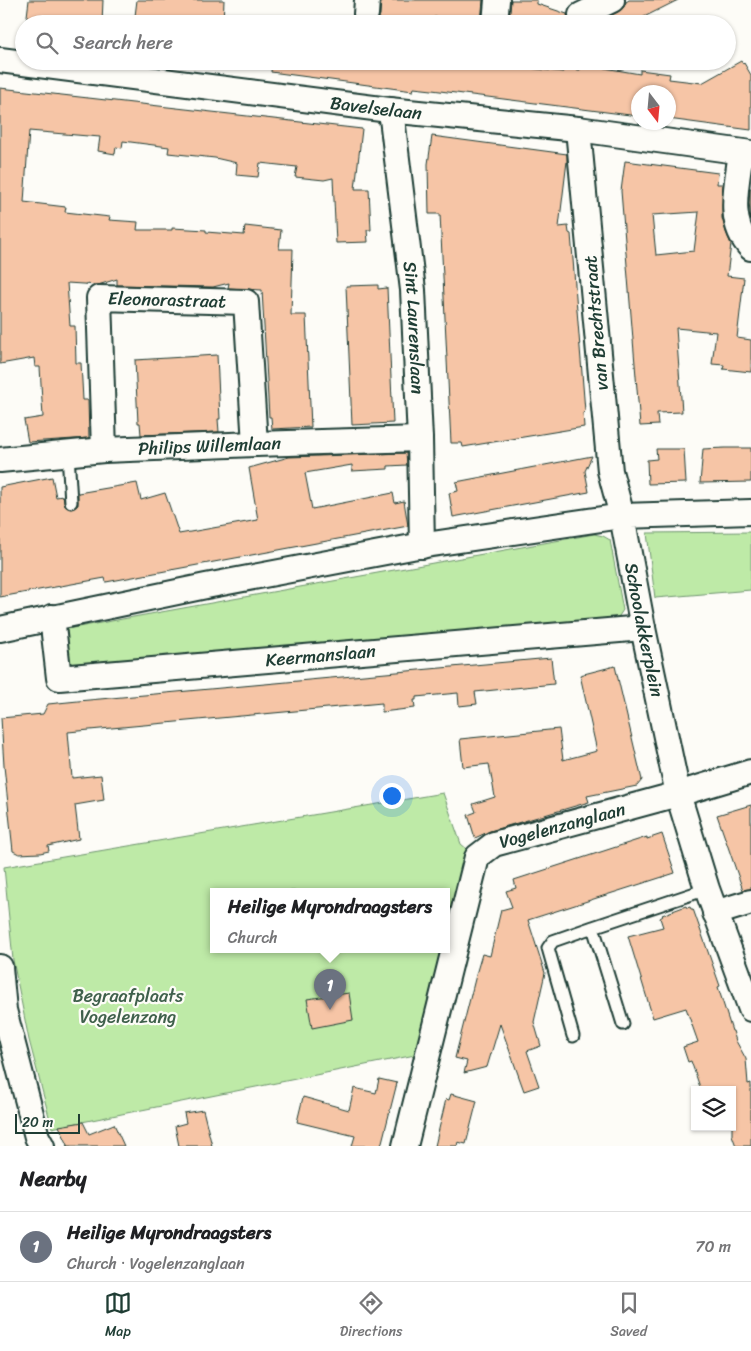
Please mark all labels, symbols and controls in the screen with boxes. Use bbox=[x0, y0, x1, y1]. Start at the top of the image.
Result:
search box bbox=[15, 15, 736, 70]
text: Search here bbox=[73, 26, 173, 59]
icon: search bbox=[33, 29, 61, 57]
north arrow bbox=[631, 85, 676, 130]
street label: Bavelselaan bbox=[328, 87, 424, 129]
street label: van Brechtstraat bbox=[574, 254, 618, 392]
street label: Sint Laurenslaan bbox=[394, 259, 434, 395]
street label: Eleonorastraat bbox=[107, 282, 227, 317]
street label: Philips Willemlaan bbox=[137, 427, 282, 465]
street label: Schoolakkerplein bbox=[615, 560, 673, 700]
street label: Keermanslaan bbox=[264, 635, 377, 676]
your location bbox=[379, 783, 405, 809]
street label: Vogelenzanglaan bbox=[496, 793, 629, 858]
popup bbox=[210, 888, 450, 953]
text: Heilige Myrondraagsters bbox=[228, 890, 432, 923]
text: Church bbox=[228, 923, 278, 952]
pin: 1 bbox=[314, 969, 346, 1010]
park label: Begraafplaats Vogelenzang bbox=[72, 980, 184, 1033]
map controls bbox=[691, 1086, 736, 1131]
button: layers bbox=[691, 1086, 736, 1131]
text: 20 m bbox=[22, 1110, 53, 1135]
scale bar bbox=[15, 1111, 80, 1134]
text: Nearby bbox=[20, 1160, 86, 1198]
text: Heilige Myrondraagsters bbox=[67, 1216, 271, 1249]
text: 1 bbox=[33, 1232, 39, 1261]
text: 70 m bbox=[695, 1232, 731, 1261]
text: Church · Vogelenzanglaan bbox=[67, 1249, 245, 1278]
tab: Map bbox=[104, 1289, 132, 1344]
tab: Directions bbox=[340, 1289, 402, 1344]
tab: Saved bbox=[610, 1289, 647, 1344]

